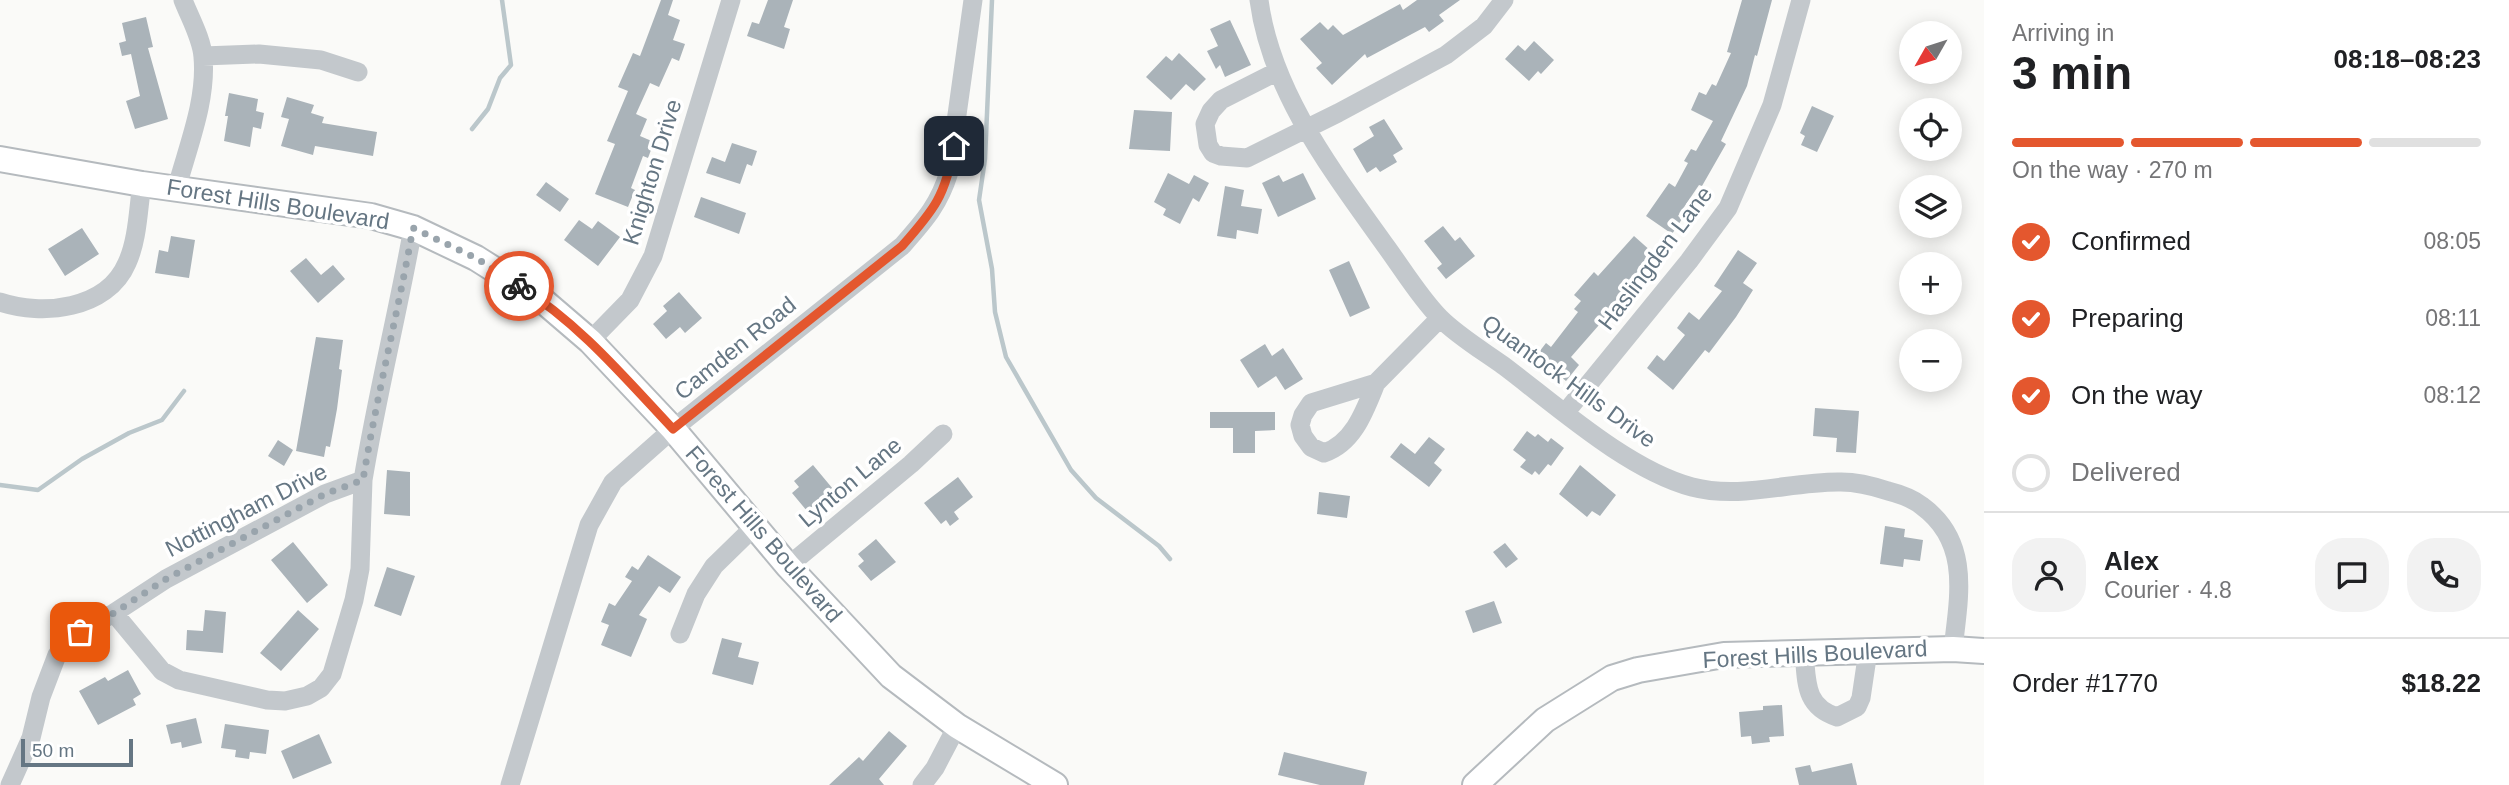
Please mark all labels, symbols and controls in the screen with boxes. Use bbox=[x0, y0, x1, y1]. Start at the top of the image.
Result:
text: Arriving in bbox=[2012, 20, 2114, 46]
north arrow bbox=[1899, 21, 1962, 84]
map controls bbox=[1899, 21, 1962, 392]
text: 08:18–08:23 bbox=[2334, 44, 2481, 74]
text: 3 min bbox=[2012, 47, 2132, 99]
street label: Knighton Drive bbox=[618, 96, 686, 248]
button: locate bbox=[1899, 98, 1962, 161]
pin bbox=[924, 116, 984, 176]
icon: home bbox=[935, 127, 973, 165]
text: On the way · 270 m bbox=[2012, 157, 2213, 183]
street label: Forest Hills Boulevard bbox=[165, 174, 391, 234]
button: layers bbox=[1899, 175, 1962, 238]
street label: Haslingden Lane bbox=[1593, 181, 1717, 335]
icon: check bbox=[2012, 223, 2050, 261]
text: Confirmed bbox=[2071, 226, 2191, 256]
text: 08:05 bbox=[2423, 228, 2481, 254]
courier bbox=[484, 251, 554, 321]
button: + bbox=[1899, 252, 1962, 315]
icon: bike bbox=[500, 267, 538, 305]
street label: Camden Road bbox=[669, 291, 801, 405]
icon: check bbox=[2012, 300, 2050, 338]
text: Preparing bbox=[2071, 303, 2184, 333]
text: 08:11 bbox=[2425, 305, 2481, 331]
street label: Quantock Hills Drive bbox=[1477, 309, 1661, 453]
button: − bbox=[1899, 329, 1962, 392]
icon: check bbox=[2012, 377, 2050, 415]
text: On the way bbox=[2071, 380, 2203, 410]
text: 08:12 bbox=[2423, 382, 2481, 408]
street label: Lynton Lane bbox=[793, 432, 907, 532]
street label: Forest Hills Boulevard bbox=[680, 441, 848, 627]
text: Delivered bbox=[2071, 457, 2181, 487]
street label: Nottingham Drive bbox=[161, 458, 331, 562]
button: person bbox=[2012, 538, 2086, 612]
button: chat bbox=[2315, 538, 2389, 612]
button: phone bbox=[2407, 538, 2481, 612]
text: Alex bbox=[2104, 546, 2159, 576]
text: Courier · 4.8 bbox=[2104, 577, 2232, 603]
pin bbox=[50, 602, 110, 662]
icon: bag bbox=[61, 613, 99, 651]
street label: Forest Hills Boulevard bbox=[1702, 635, 1928, 673]
text: Order #1770 bbox=[2012, 668, 2158, 698]
text: $18.22 bbox=[2401, 668, 2481, 698]
scale bar bbox=[21, 736, 133, 768]
text: 50 m bbox=[32, 740, 74, 761]

